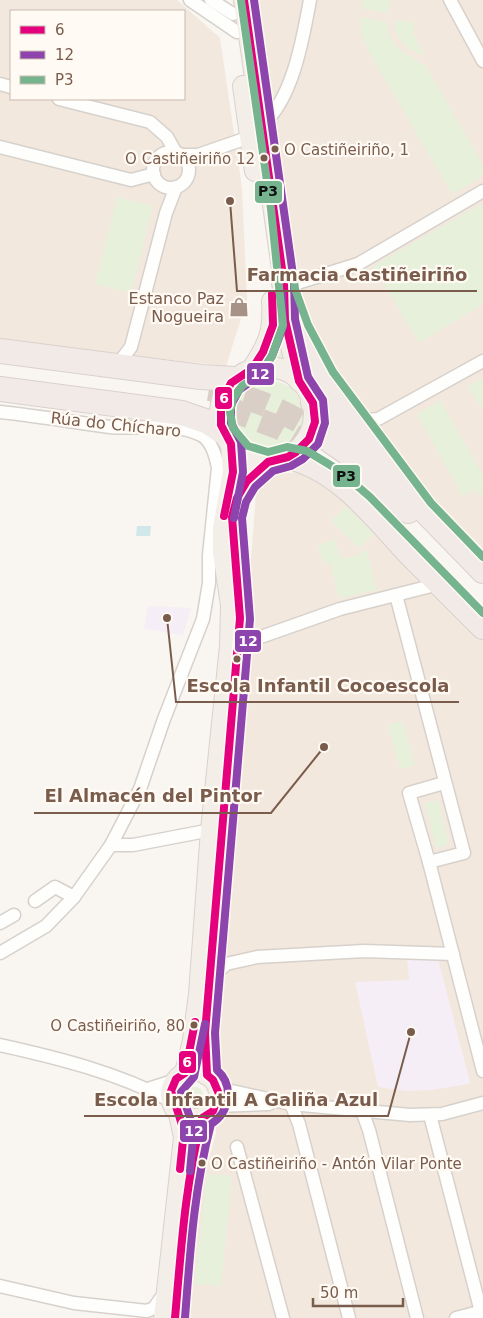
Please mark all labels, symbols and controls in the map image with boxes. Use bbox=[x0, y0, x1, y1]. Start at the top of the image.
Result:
legend bbox=[10, 10, 185, 100]
text: 6 bbox=[55, 21, 65, 39]
text: 12 bbox=[55, 46, 74, 64]
text: P3 bbox=[55, 71, 74, 89]
place label: O Castiñeiriño, 1 bbox=[284, 141, 409, 159]
marker: O Castiñeiriño, 1 bbox=[270, 144, 280, 154]
place label: O Castiñeiriño 12 bbox=[125, 150, 255, 168]
marker: O Castiñeiriño 12 bbox=[259, 153, 269, 163]
line badge: P3 bbox=[254, 180, 283, 204]
text: P3 bbox=[258, 183, 278, 199]
callout: Farmacia Castiñeiriño bbox=[237, 258, 477, 291]
text: Farmacia Castiñeiriño bbox=[247, 264, 467, 285]
place label: Estanco Paz Nogueira bbox=[129, 289, 224, 326]
shop icon: Estanco Paz Nogueira bbox=[228, 296, 250, 318]
line badge: 12 bbox=[246, 362, 275, 386]
text: 12 bbox=[250, 366, 270, 382]
line badge: 6 bbox=[214, 386, 233, 410]
text: 6 bbox=[219, 390, 229, 406]
street label: Rúa do Chícharo bbox=[50, 408, 182, 441]
line badge: P3 bbox=[332, 464, 361, 488]
text: P3 bbox=[336, 468, 356, 484]
line badge: 12 bbox=[234, 629, 262, 653]
text: 12 bbox=[238, 633, 258, 649]
unlabelled marker bbox=[232, 654, 242, 664]
callout: Escola Infantil Cocoescola bbox=[176, 669, 459, 702]
text: Escola Infantil Cocoescola bbox=[186, 675, 450, 696]
callout: El Almacén del Pintor bbox=[34, 780, 271, 813]
text: El Almacén del Pintor bbox=[44, 785, 262, 806]
place label: O Castiñeiriño, 80 bbox=[50, 1017, 185, 1035]
marker: O Castiñeiriño, 80 bbox=[189, 1020, 199, 1030]
line badge: 6 bbox=[178, 1050, 197, 1074]
text: 6 bbox=[182, 1054, 192, 1070]
callout: Escola Infantil A Galiña Azul bbox=[84, 1083, 388, 1116]
text: Escola Infantil A Galiña Azul bbox=[94, 1089, 378, 1110]
line badge: 12 bbox=[179, 1119, 208, 1143]
text: 12 bbox=[184, 1123, 204, 1139]
place label: O Castiñeiriño - Antón Vilar Ponte bbox=[211, 1155, 462, 1173]
marker: O Castiñeiriño - Antón Vilar Ponte bbox=[197, 1158, 207, 1168]
scale bar bbox=[313, 1276, 403, 1308]
text: 50 m bbox=[320, 1284, 358, 1302]

